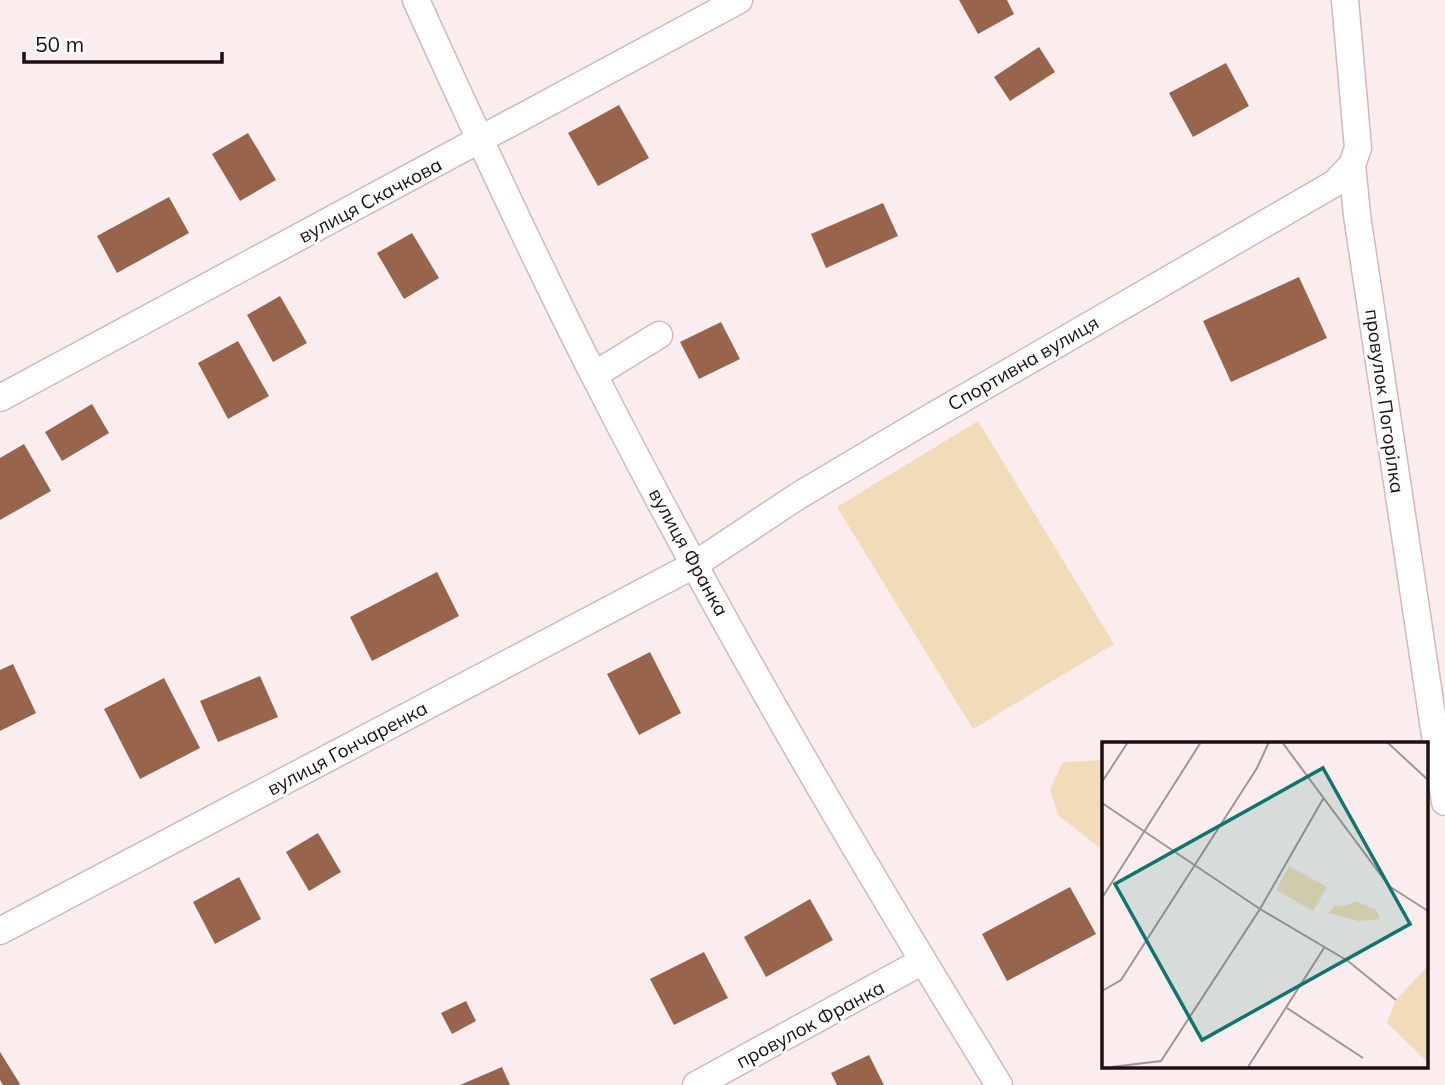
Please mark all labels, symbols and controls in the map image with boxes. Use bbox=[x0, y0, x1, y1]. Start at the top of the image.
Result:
scale bar bbox=[24, 21, 222, 65]
text: 50 m bbox=[35, 31, 84, 57]
street label: вулиця Скачкова bbox=[294, 152, 446, 248]
street label: провулок Погорілка bbox=[1360, 307, 1410, 495]
street label: Спортивна вулиця bbox=[943, 310, 1103, 416]
street label: вулиця Франка bbox=[644, 484, 734, 620]
street label: вулиця Гончаренка bbox=[263, 696, 431, 800]
inset map bbox=[1102, 742, 1428, 1068]
street label: провулок Франка bbox=[732, 975, 888, 1073]

